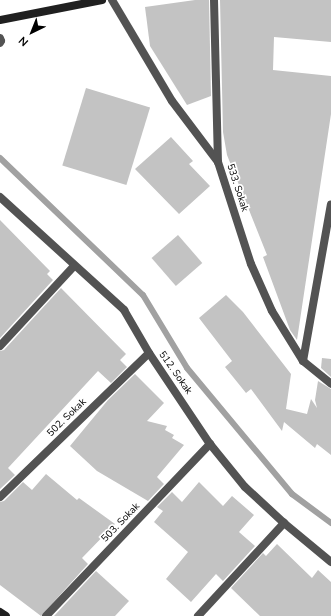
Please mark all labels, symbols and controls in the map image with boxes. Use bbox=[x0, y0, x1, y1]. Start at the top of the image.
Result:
north arrow bbox=[12, 12, 52, 52]
text: N bbox=[15, 33, 32, 49]
street label: 533. Sokak bbox=[224, 162, 250, 214]
street label: 512. Sokak bbox=[156, 349, 194, 397]
street label: 502. Sokak bbox=[45, 396, 89, 440]
street label: 503. Sokak bbox=[99, 501, 143, 545]

